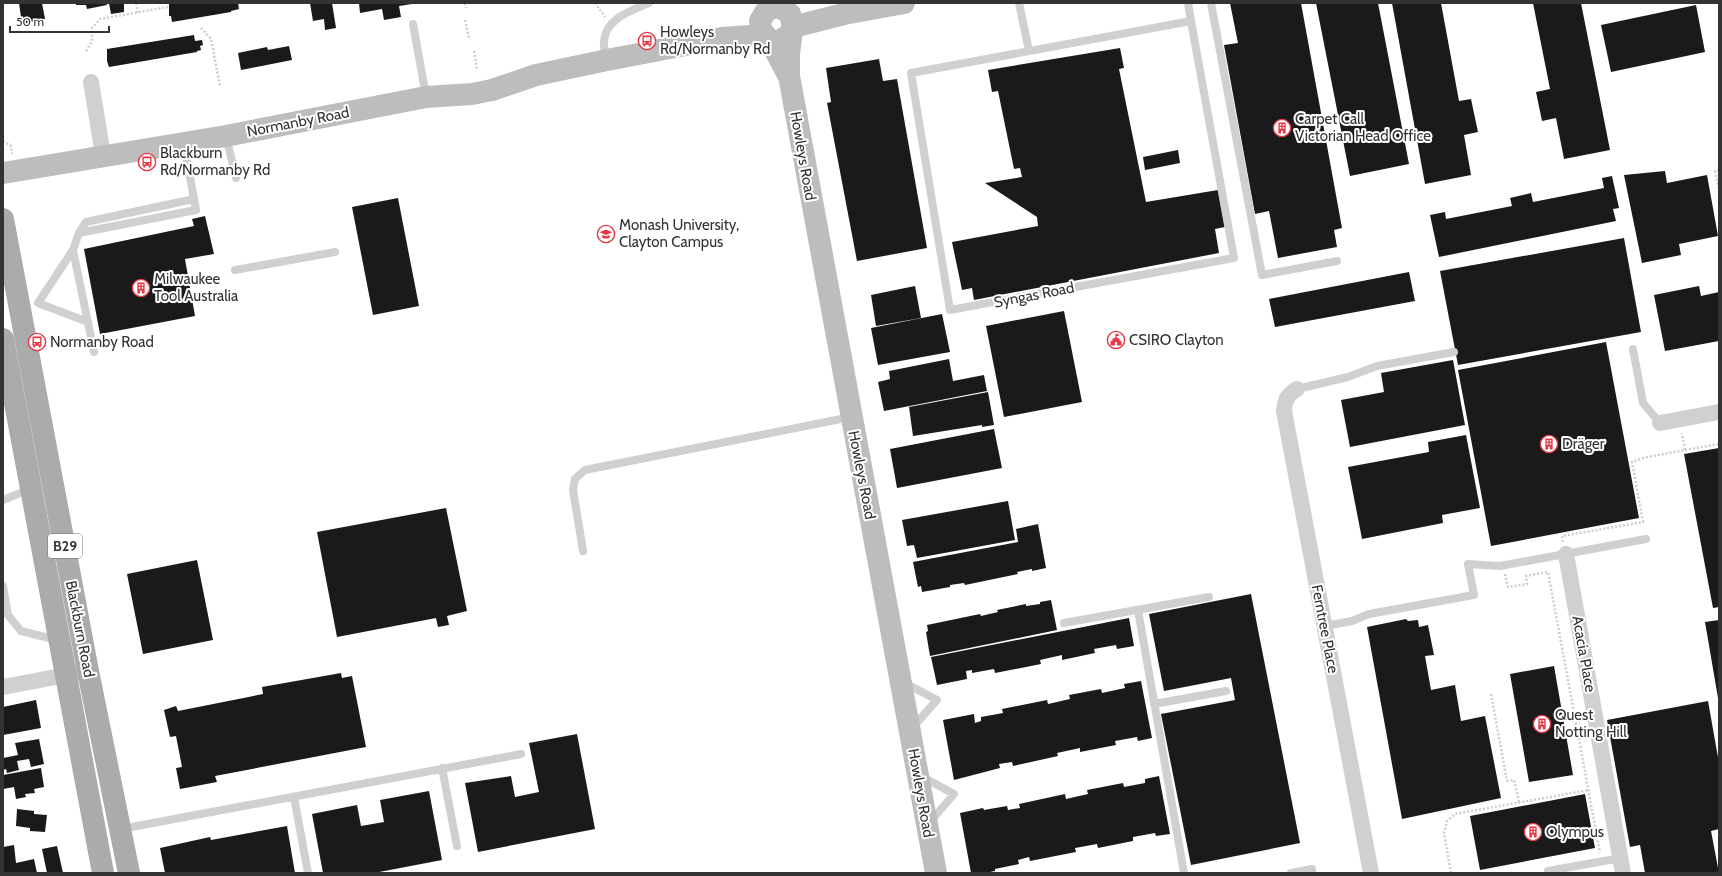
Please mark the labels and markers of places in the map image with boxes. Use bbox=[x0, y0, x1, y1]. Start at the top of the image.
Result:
place label: Howleys Rd/Normanby Rd bbox=[660, 23, 770, 58]
bus stop icon: Howleys Rd/Normanby Rd bbox=[637, 31, 657, 51]
place label: Carpet Call Victorian Head Office bbox=[1295, 110, 1431, 145]
building icon: Carpet Call Victorian Head Office bbox=[1272, 118, 1292, 138]
place label: Blackburn Rd/Normanby Rd bbox=[160, 144, 270, 179]
bus stop icon: Blackburn Rd/Normanby Rd bbox=[137, 152, 157, 172]
place label: Monash University, Clayton Campus bbox=[619, 216, 739, 251]
school or university icon: Monash University, Clayton Campus bbox=[596, 224, 616, 244]
place label: Milwaukee Tool Australia bbox=[154, 270, 239, 305]
building icon: Milwaukee Tool Australia bbox=[131, 278, 151, 298]
public building icon: CSIRO Clayton bbox=[1106, 330, 1126, 350]
place label: CSIRO Clayton bbox=[1129, 331, 1224, 349]
bus stop icon: Normanby Road bbox=[27, 332, 47, 352]
place label: Normanby Road bbox=[50, 333, 154, 351]
building icon: Dräger bbox=[1539, 434, 1559, 454]
place label: Dräger bbox=[1562, 435, 1605, 453]
place label: Quest Notting Hill bbox=[1555, 706, 1627, 741]
building icon: Quest Notting Hill bbox=[1532, 714, 1552, 734]
building icon: Olympus bbox=[1523, 822, 1543, 842]
place label: Olympus bbox=[1546, 823, 1604, 841]

